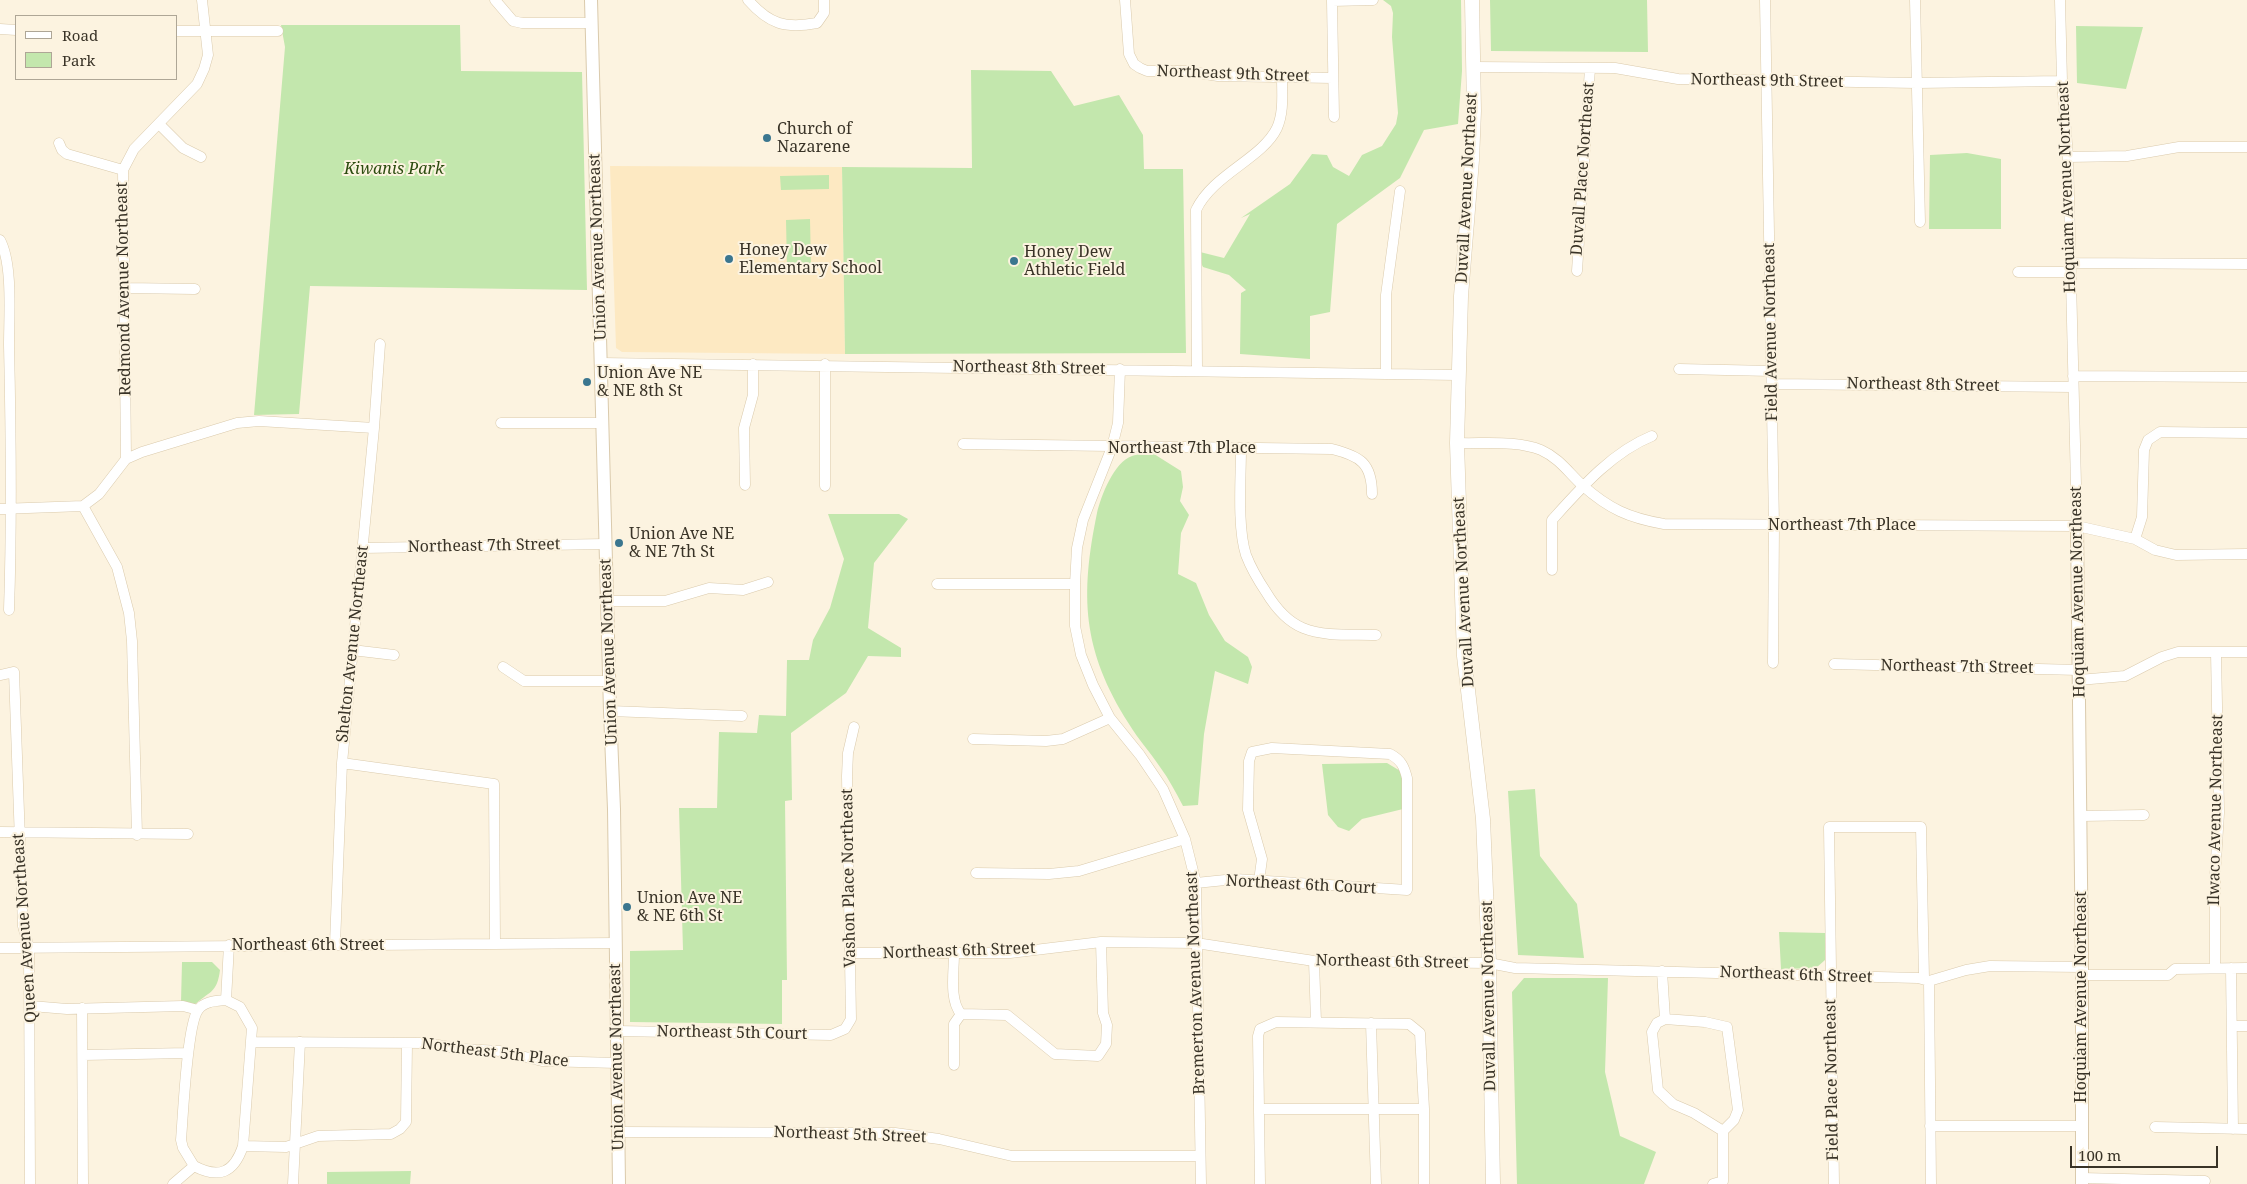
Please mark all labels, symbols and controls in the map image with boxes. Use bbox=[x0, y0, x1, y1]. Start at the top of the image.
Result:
legend bbox=[15, 15, 178, 80]
text: Road bbox=[62, 25, 98, 45]
text: Park bbox=[62, 50, 95, 70]
street label: Northeast 9th Street bbox=[1156, 62, 1310, 86]
street label: Northeast 9th Street bbox=[1690, 70, 1844, 92]
street label: Hoquiam Avenue Northeast bbox=[2054, 81, 2080, 293]
street label: Duvall Place Northeast bbox=[1567, 82, 1599, 256]
street label: Duvall Avenue Northeast bbox=[1452, 92, 1482, 284]
place label: Church of Nazarene bbox=[777, 119, 852, 157]
marker: Church of Nazarene bbox=[761, 132, 773, 144]
street label: Union Avenue Northeast bbox=[585, 153, 611, 341]
park label: Kiwanis Park bbox=[344, 159, 444, 179]
street label: Redmond Avenue Northeast bbox=[113, 182, 135, 396]
place label: Honey Dew Elementary School bbox=[739, 240, 882, 278]
place label: Honey Dew Athletic Field bbox=[1024, 242, 1125, 280]
street label: Field Avenue Northeast bbox=[1760, 243, 1782, 421]
marker: Honey Dew Elementary School bbox=[723, 253, 735, 265]
marker: Honey Dew Athletic Field bbox=[1008, 255, 1020, 267]
street label: Northeast 8th Street bbox=[952, 357, 1106, 379]
place label: Union Ave NE & NE 8th St bbox=[597, 363, 702, 401]
street label: Northeast 8th Street bbox=[1846, 374, 2000, 396]
marker: Union Ave NE & NE 8th St bbox=[581, 376, 593, 388]
street label: Northeast 7th Place bbox=[1108, 438, 1256, 458]
street label: Hoquiam Avenue Northeast bbox=[2067, 486, 2089, 698]
street label: Duvall Avenue Northeast bbox=[1449, 496, 1479, 688]
street label: Northeast 7th Place bbox=[1768, 515, 1916, 535]
place label: Union Ave NE & NE 7th St bbox=[629, 524, 734, 562]
street label: Northeast 7th Street bbox=[407, 535, 561, 557]
marker: Union Ave NE & NE 7th St bbox=[613, 537, 625, 549]
street label: Shelton Avenue Northeast bbox=[333, 544, 373, 744]
street label: Union Avenue Northeast bbox=[596, 558, 622, 746]
street label: Northeast 7th Street bbox=[1880, 656, 2034, 678]
street label: Ilwaco Avenue Northeast bbox=[2205, 714, 2227, 906]
street label: Vashon Place Northeast bbox=[838, 788, 860, 968]
street label: Queen Avenue Northeast bbox=[9, 832, 41, 1024]
street label: Bremerton Avenue Northeast bbox=[1183, 871, 1209, 1095]
street label: Northeast 6th Court bbox=[1225, 871, 1377, 899]
place label: Union Ave NE & NE 6th St bbox=[637, 888, 742, 926]
street label: Hoquiam Avenue Northeast bbox=[2071, 891, 2091, 1103]
marker: Union Ave NE & NE 6th St bbox=[621, 901, 633, 913]
street label: Duvall Avenue Northeast bbox=[1478, 901, 1500, 1091]
street label: Northeast 6th Street bbox=[232, 935, 384, 955]
street label: Northeast 6th Street bbox=[882, 939, 1036, 963]
street label: Northeast 6th Street bbox=[1315, 951, 1469, 973]
street label: Union Avenue Northeast bbox=[606, 963, 628, 1151]
street label: Northeast 6th Street bbox=[1719, 963, 1873, 987]
street label: Field Place Northeast bbox=[1821, 999, 1843, 1161]
street label: Northeast 5th Court bbox=[657, 1022, 807, 1044]
street label: Northeast 5th Place bbox=[420, 1034, 570, 1072]
street label: Northeast 5th Street bbox=[773, 1123, 927, 1147]
scale bar bbox=[2072, 1136, 2220, 1168]
text: 100 m bbox=[2078, 1145, 2121, 1165]

